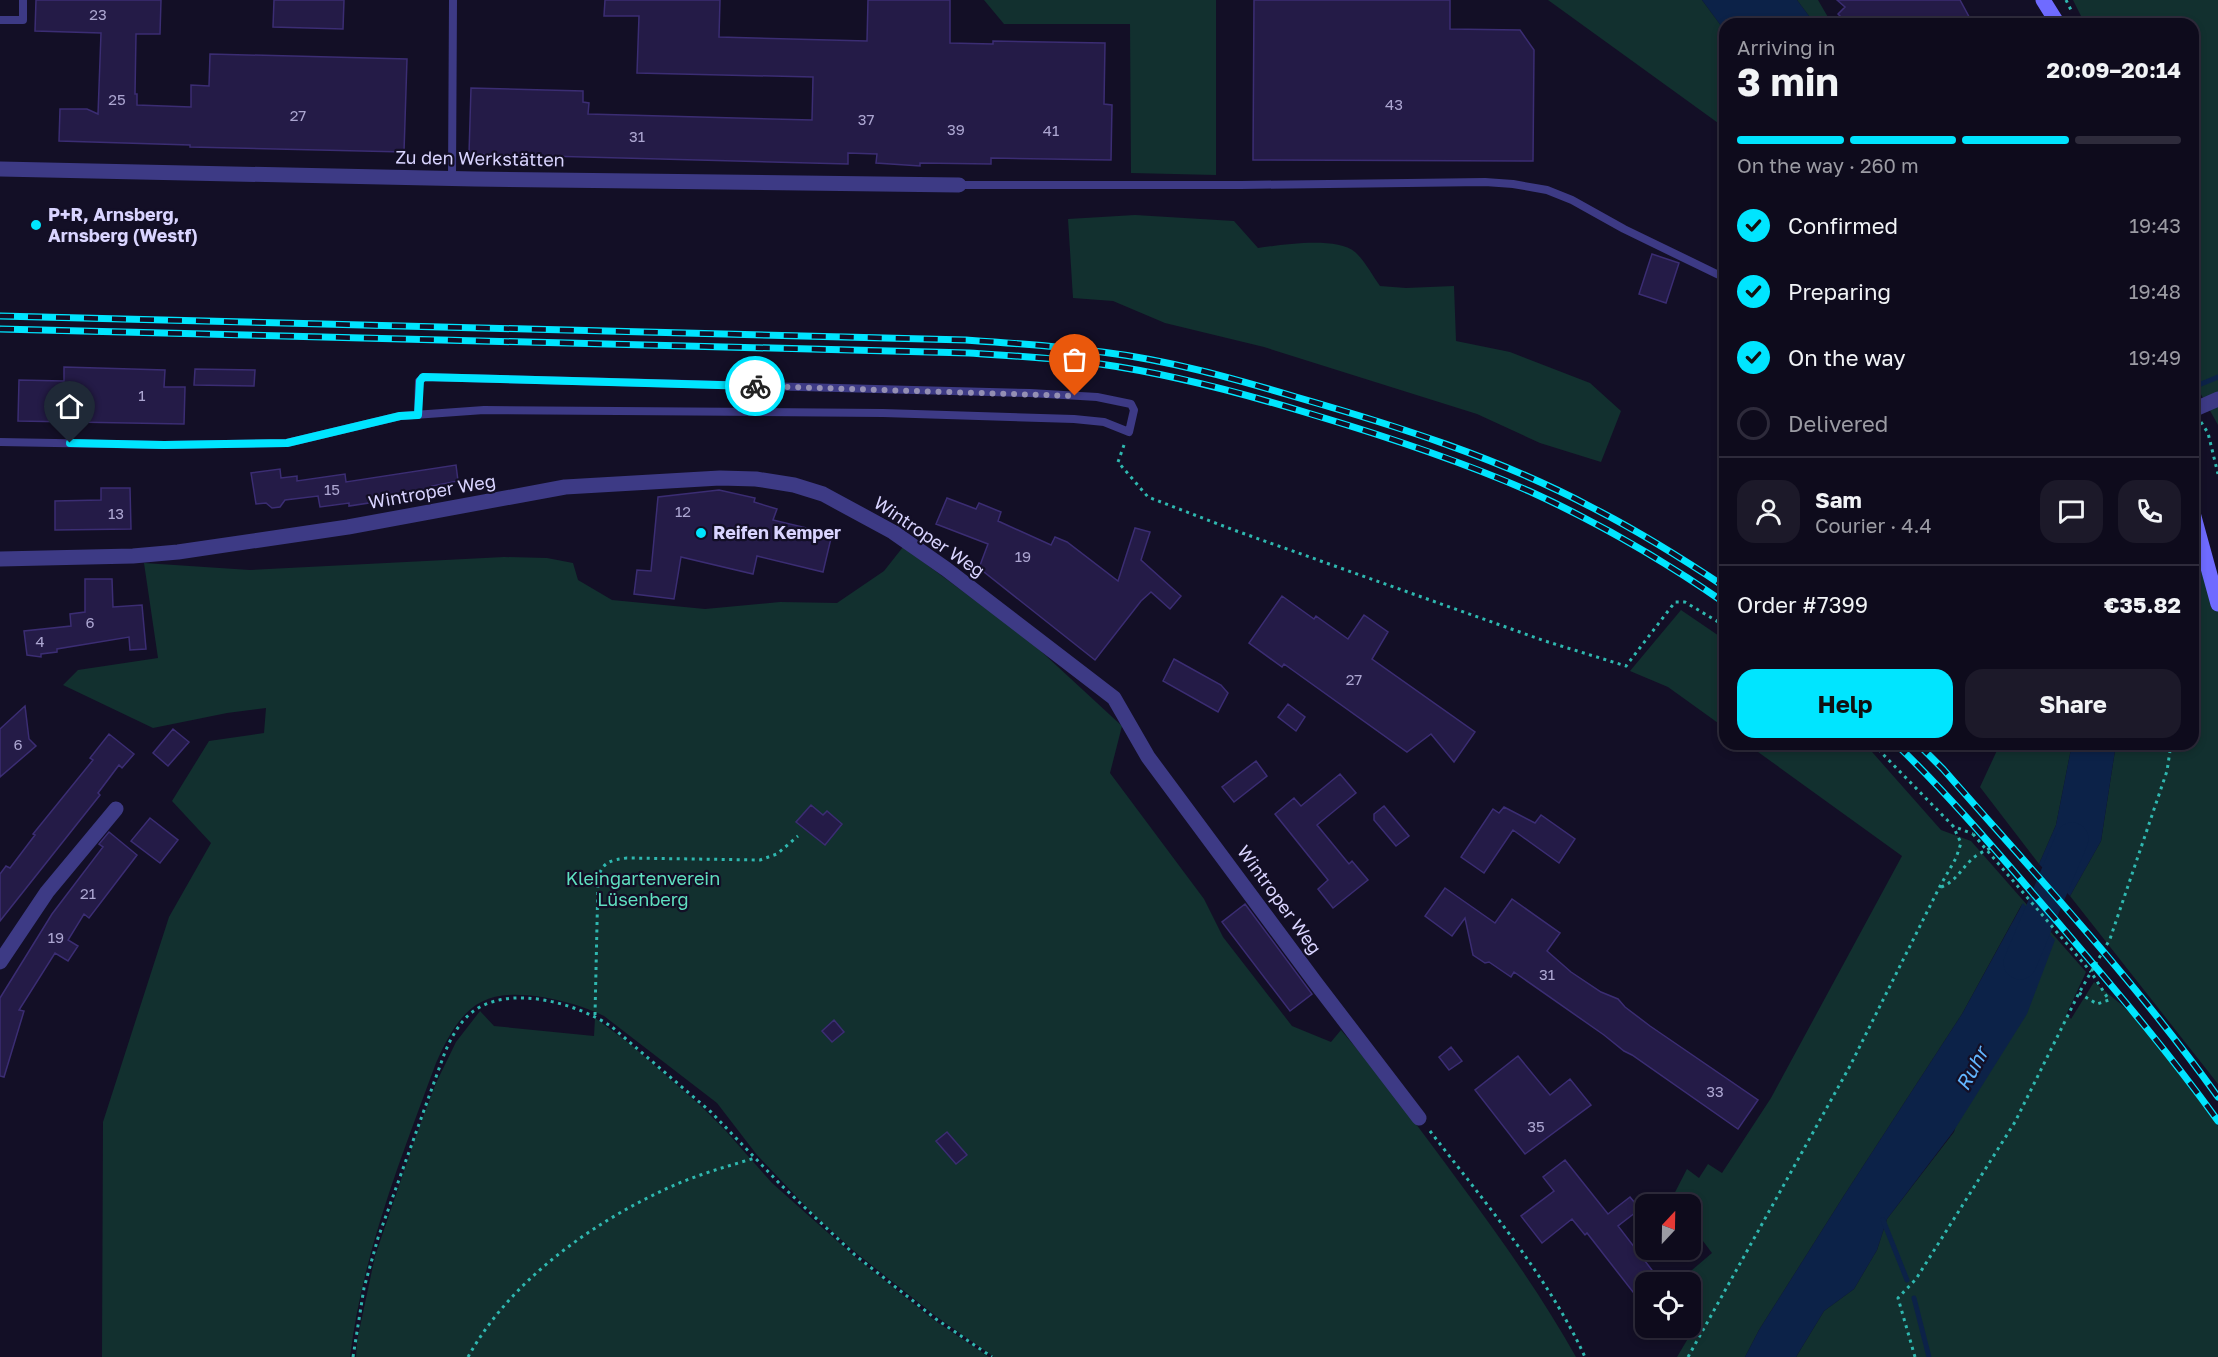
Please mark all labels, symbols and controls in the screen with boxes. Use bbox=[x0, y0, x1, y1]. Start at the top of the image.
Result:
house number: 23 bbox=[89, 5, 107, 23]
text: Arriving in bbox=[1737, 35, 1835, 59]
text: 20:09–20:14 bbox=[2046, 56, 2181, 83]
text: 3 min bbox=[1737, 58, 1839, 105]
house number: 25 bbox=[108, 90, 126, 108]
house number: 43 bbox=[1385, 95, 1403, 113]
house number: 27 bbox=[290, 106, 306, 124]
house number: 37 bbox=[858, 110, 874, 128]
house number: 39 bbox=[947, 120, 965, 138]
house number: 41 bbox=[1043, 121, 1059, 139]
house number: 31 bbox=[629, 127, 645, 145]
street label: Zu den Werkstätten bbox=[395, 146, 565, 170]
text: On the way · 260 m bbox=[1737, 153, 1919, 177]
place label: P+R, Arnsberg, Arnsberg (Westf) bbox=[48, 203, 198, 246]
icon: check bbox=[1737, 209, 1770, 242]
text: Confirmed bbox=[1788, 212, 1898, 239]
text: 19:43 bbox=[2129, 213, 2181, 237]
marker: P+R, Arnsberg, Arnsberg (Westf) bbox=[29, 218, 43, 232]
icon: check bbox=[1737, 275, 1770, 308]
text: Preparing bbox=[1788, 278, 1891, 305]
text: 19:48 bbox=[2129, 279, 2181, 303]
pin bbox=[1049, 334, 1100, 396]
icon: check bbox=[1737, 341, 1770, 374]
icon: bag bbox=[1058, 343, 1091, 376]
text: On the way bbox=[1788, 344, 1906, 371]
text: 19:49 bbox=[2129, 345, 2181, 369]
courier bbox=[725, 356, 785, 416]
icon: bike bbox=[739, 370, 772, 403]
pin bbox=[44, 381, 95, 443]
house number: 1 bbox=[138, 386, 146, 404]
icon: home bbox=[53, 390, 86, 423]
text: Delivered bbox=[1788, 410, 1888, 437]
street label: Wintroper Weg bbox=[366, 469, 497, 513]
house number: 15 bbox=[324, 480, 340, 498]
button: person bbox=[1737, 480, 1800, 543]
button: chat bbox=[2040, 480, 2103, 543]
button: phone bbox=[2118, 480, 2181, 543]
text: Sam bbox=[1815, 486, 1862, 513]
street label: Wintroper Weg bbox=[870, 491, 989, 581]
house number: 12 bbox=[675, 502, 691, 520]
house number: 13 bbox=[108, 504, 124, 522]
text: Courier · 4.4 bbox=[1815, 513, 1932, 537]
place label: Reifen Kemper bbox=[713, 521, 841, 543]
marker: Reifen Kemper bbox=[694, 526, 708, 540]
house number: 19 bbox=[1015, 547, 1031, 565]
text: Order #7399 bbox=[1737, 591, 1868, 618]
text: €35.82 bbox=[2104, 591, 2181, 618]
house number: 6 bbox=[85, 613, 95, 631]
house number: 4 bbox=[35, 632, 45, 650]
button: Help bbox=[1737, 669, 1953, 738]
button: Share bbox=[1965, 669, 2181, 738]
house number: 27 bbox=[1346, 670, 1362, 688]
house number: 6 bbox=[13, 735, 23, 753]
street label: Wintroper Weg bbox=[1233, 841, 1327, 958]
park label: Kleingartenverein Lüsenberg bbox=[566, 867, 720, 910]
house number: 21 bbox=[80, 884, 96, 902]
house number: 19 bbox=[48, 928, 64, 946]
house number: 31 bbox=[1539, 965, 1555, 983]
water label: Ruhr bbox=[1950, 1040, 1994, 1094]
house number: 33 bbox=[1706, 1082, 1724, 1100]
house number: 35 bbox=[1527, 1117, 1545, 1135]
north arrow bbox=[1635, 1194, 1701, 1260]
map controls bbox=[1635, 1194, 1701, 1338]
button: locate bbox=[1635, 1272, 1701, 1338]

